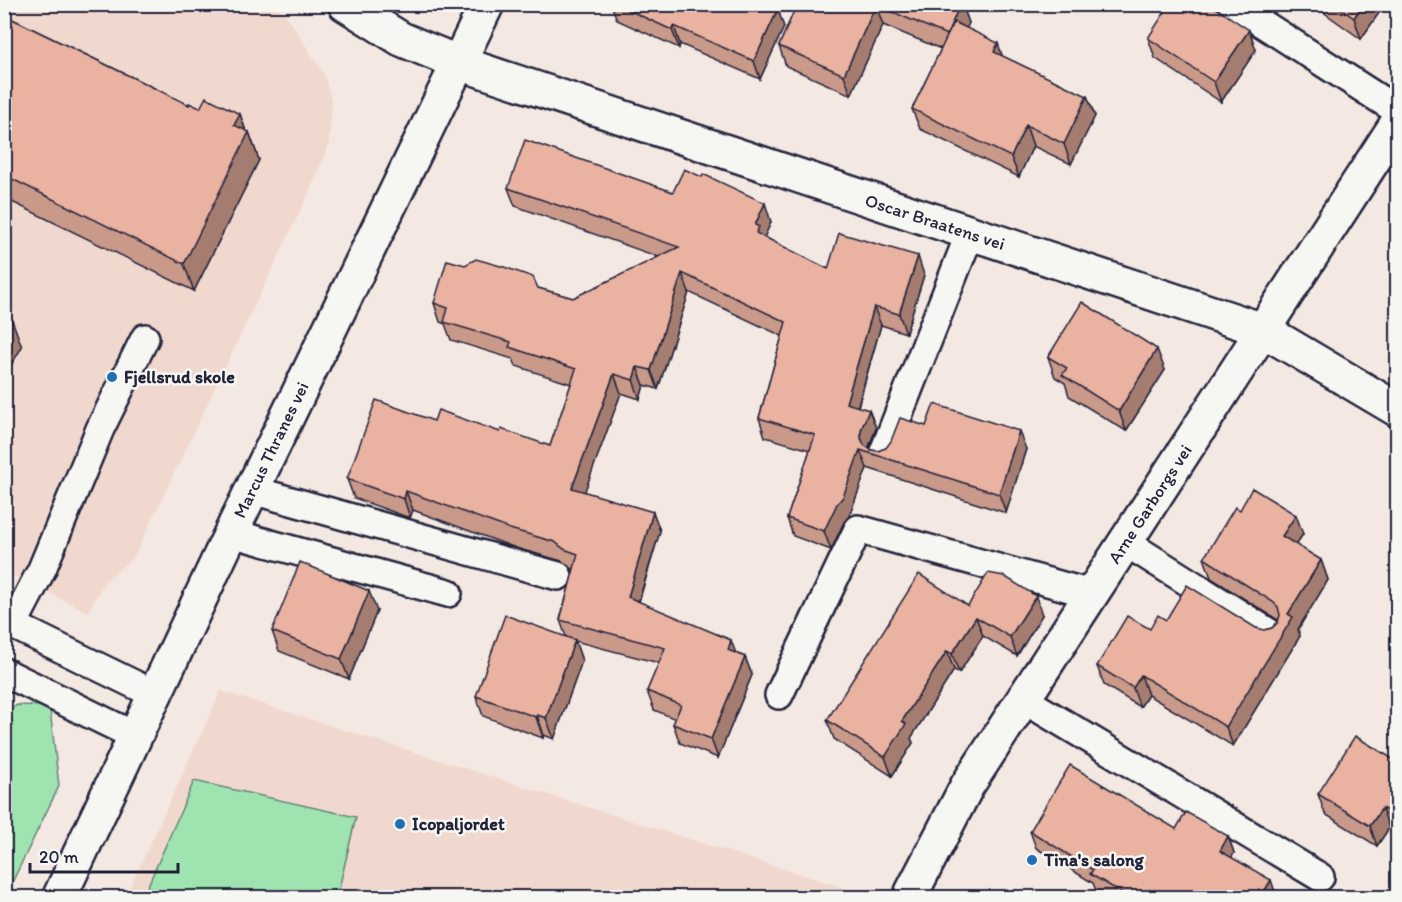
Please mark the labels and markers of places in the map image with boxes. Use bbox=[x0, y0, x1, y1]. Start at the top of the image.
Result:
place label: Fjellsrud skole bbox=[124, 366, 235, 388]
marker: Fjellsrud skole bbox=[105, 370, 119, 384]
place label: Icopaljordet bbox=[412, 813, 505, 835]
marker: Icopaljordet bbox=[393, 817, 407, 831]
place label: Tina's salong bbox=[1043, 849, 1145, 871]
marker: Tina's salong bbox=[1025, 853, 1039, 867]

